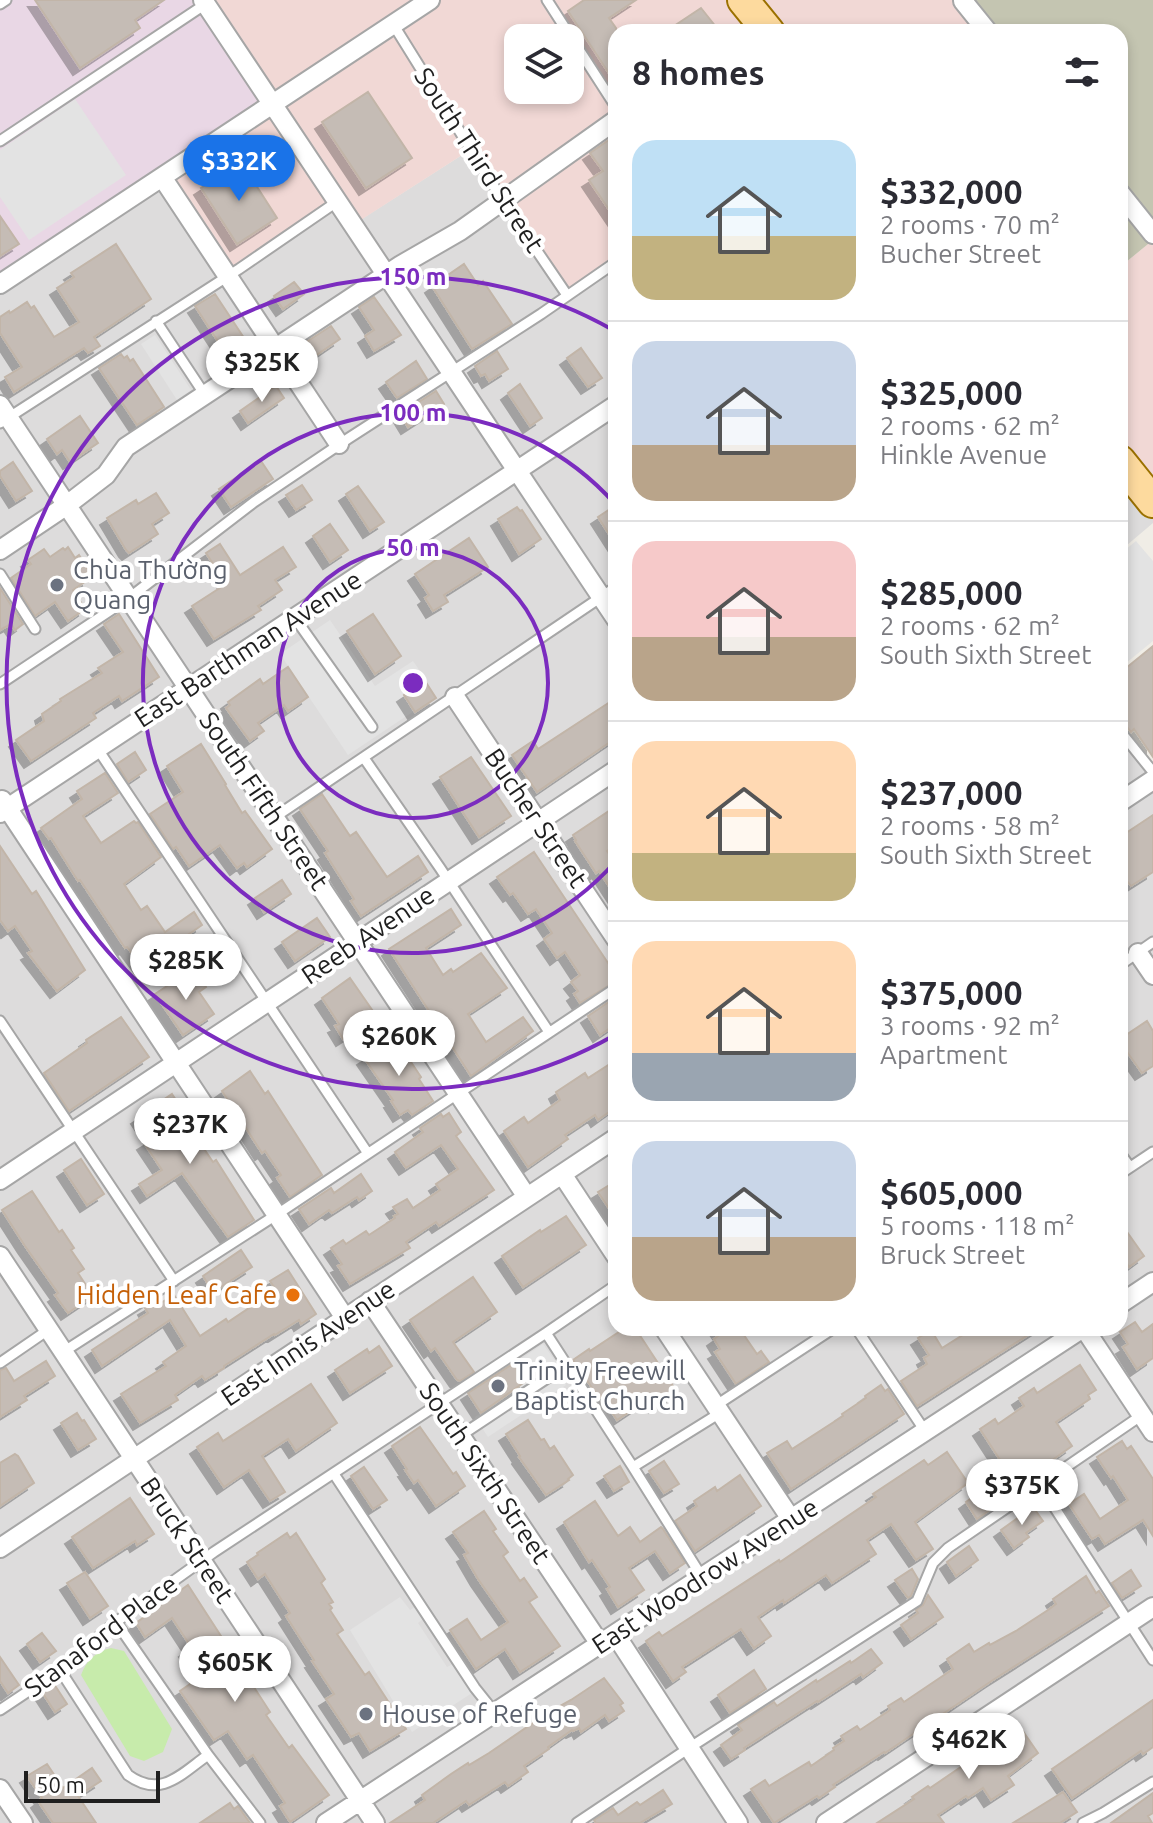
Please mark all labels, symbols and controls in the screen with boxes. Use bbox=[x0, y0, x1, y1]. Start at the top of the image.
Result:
map controls bbox=[504, 24, 584, 104]
button: layers bbox=[504, 24, 584, 104]
icon: filters bbox=[1060, 50, 1104, 94]
text: 8 homes bbox=[632, 53, 765, 91]
street label: South Third Street bbox=[409, 62, 550, 257]
pin: $332K bbox=[183, 135, 295, 203]
text: $332K bbox=[201, 146, 277, 175]
icon: home bbox=[696, 172, 792, 268]
text: $332,000 bbox=[880, 172, 1023, 210]
text: 2 rooms · 70 m² bbox=[880, 210, 1060, 239]
text: Bucher Street bbox=[880, 239, 1041, 268]
text: 150 m bbox=[380, 263, 446, 290]
pin: $325K bbox=[206, 336, 318, 404]
text: $325K bbox=[224, 347, 300, 376]
icon: home bbox=[696, 373, 792, 469]
text: $325,000 bbox=[880, 373, 1023, 411]
text: 100 m bbox=[380, 399, 446, 426]
text: 2 rooms · 62 m² bbox=[880, 411, 1060, 440]
text: Hinkle Avenue bbox=[880, 440, 1047, 469]
text: 50 m bbox=[386, 534, 440, 561]
place label: Chùa Thường Quang bbox=[73, 555, 228, 614]
street label: East Barthman Avenue bbox=[129, 564, 366, 733]
icon: home bbox=[696, 573, 792, 669]
text: $285,000 bbox=[880, 573, 1023, 611]
marker: Chùa Thường Quang bbox=[48, 576, 66, 594]
text: 2 rooms · 62 m² bbox=[880, 611, 1060, 640]
text: South Sixth Street bbox=[880, 640, 1091, 669]
centre of rings bbox=[399, 669, 427, 697]
street label: South Fifth Street bbox=[194, 706, 335, 895]
street label: Bucher Street bbox=[479, 743, 593, 893]
icon: home bbox=[696, 773, 792, 869]
text: $237,000 bbox=[880, 773, 1023, 811]
text: 2 rooms · 58 m² bbox=[880, 811, 1060, 840]
text: South Sixth Street bbox=[880, 840, 1091, 869]
street label: Reeb Avenue bbox=[296, 880, 440, 990]
pin: $285K bbox=[130, 934, 242, 1002]
text: $285K bbox=[148, 945, 224, 974]
icon: home bbox=[696, 973, 792, 1069]
text: $375,000 bbox=[880, 973, 1023, 1011]
pin: $260K bbox=[343, 1010, 455, 1078]
text: 3 rooms · 92 m² bbox=[880, 1011, 1060, 1040]
text: $260K bbox=[361, 1021, 437, 1050]
text: Apartment bbox=[880, 1040, 1007, 1069]
pin: $237K bbox=[134, 1098, 246, 1166]
text: $237K bbox=[152, 1109, 228, 1138]
icon: home bbox=[696, 1173, 792, 1269]
text: $605,000 bbox=[880, 1173, 1023, 1211]
text: 5 rooms · 118 m² bbox=[880, 1211, 1075, 1240]
text: Bruck Street bbox=[880, 1240, 1025, 1269]
street label: East Innis Avenue bbox=[216, 1274, 400, 1411]
place label: Hidden Leaf Cafe bbox=[77, 1280, 277, 1309]
marker: Hidden Leaf Cafe bbox=[284, 1286, 302, 1304]
place label: Trinity Freewill Baptist Church bbox=[514, 1356, 686, 1415]
street label: South Sixth Street bbox=[414, 1377, 557, 1568]
marker: Trinity Freewill Baptist Church bbox=[489, 1377, 507, 1395]
pin: $375K bbox=[966, 1459, 1078, 1527]
text: $375K bbox=[984, 1470, 1060, 1499]
street label: Bruck Street bbox=[135, 1472, 240, 1608]
street label: East Woodrow Avenue bbox=[586, 1492, 823, 1659]
street label: Stanaford Place bbox=[19, 1569, 183, 1702]
pin: $605K bbox=[179, 1636, 291, 1704]
text: $605K bbox=[197, 1647, 273, 1676]
place label: House of Refuge bbox=[382, 1699, 577, 1728]
marker: House of Refuge bbox=[357, 1705, 375, 1723]
pin: $462K bbox=[913, 1713, 1025, 1781]
text: $462K bbox=[931, 1724, 1007, 1753]
scale bar bbox=[24, 1767, 160, 1803]
text: 50 m bbox=[36, 1772, 85, 1797]

